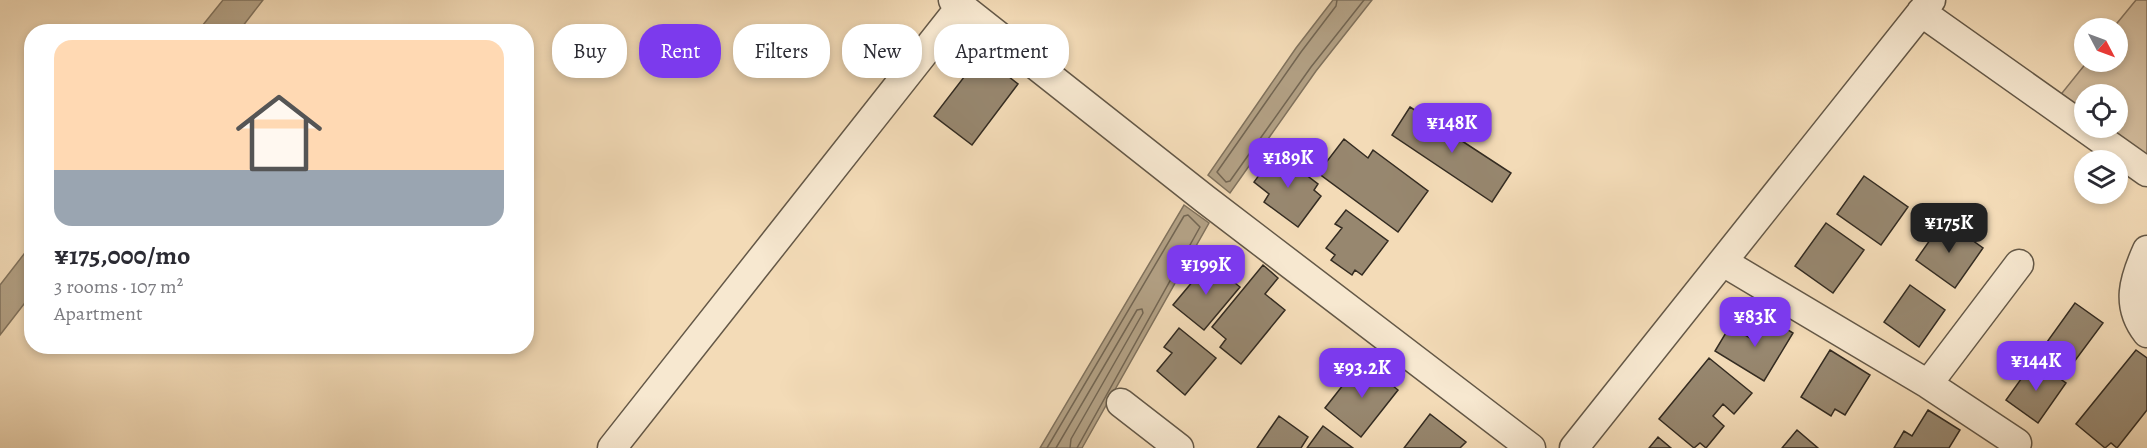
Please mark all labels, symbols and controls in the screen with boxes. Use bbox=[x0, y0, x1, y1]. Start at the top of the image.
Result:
north arrow bbox=[2074, 18, 2128, 72]
map controls bbox=[2074, 18, 2128, 204]
chip: Buy bbox=[552, 24, 627, 78]
chip: Rent bbox=[639, 24, 721, 78]
chip: Filters bbox=[733, 24, 830, 78]
chip: New bbox=[842, 24, 922, 78]
chip: Apartment bbox=[934, 24, 1069, 78]
icon: home bbox=[225, 79, 333, 187]
button: locate bbox=[2074, 84, 2128, 138]
pin: ¥148K bbox=[1410, 103, 1494, 154]
text: ¥148K bbox=[1427, 109, 1477, 136]
pin: ¥189K bbox=[1246, 138, 1330, 189]
text: ¥189K bbox=[1263, 144, 1313, 171]
button: layers bbox=[2074, 150, 2128, 204]
pin: ¥175K bbox=[1907, 203, 1991, 254]
text: ¥175K bbox=[1925, 209, 1973, 236]
text: ¥175,000/mo bbox=[54, 238, 190, 273]
pin: ¥199K bbox=[1164, 245, 1248, 296]
text: ¥199K bbox=[1181, 251, 1231, 278]
text: 3 rooms · 107 m² bbox=[54, 273, 183, 300]
pin: ¥83K bbox=[1719, 297, 1791, 348]
text: Apartment bbox=[54, 300, 143, 327]
text: ¥83K bbox=[1734, 303, 1776, 330]
pin: ¥144K bbox=[1994, 341, 2078, 392]
text: ¥144K bbox=[2011, 347, 2061, 374]
pin: ¥93.2K bbox=[1313, 348, 1411, 399]
text: ¥93.2K bbox=[1333, 354, 1391, 381]

